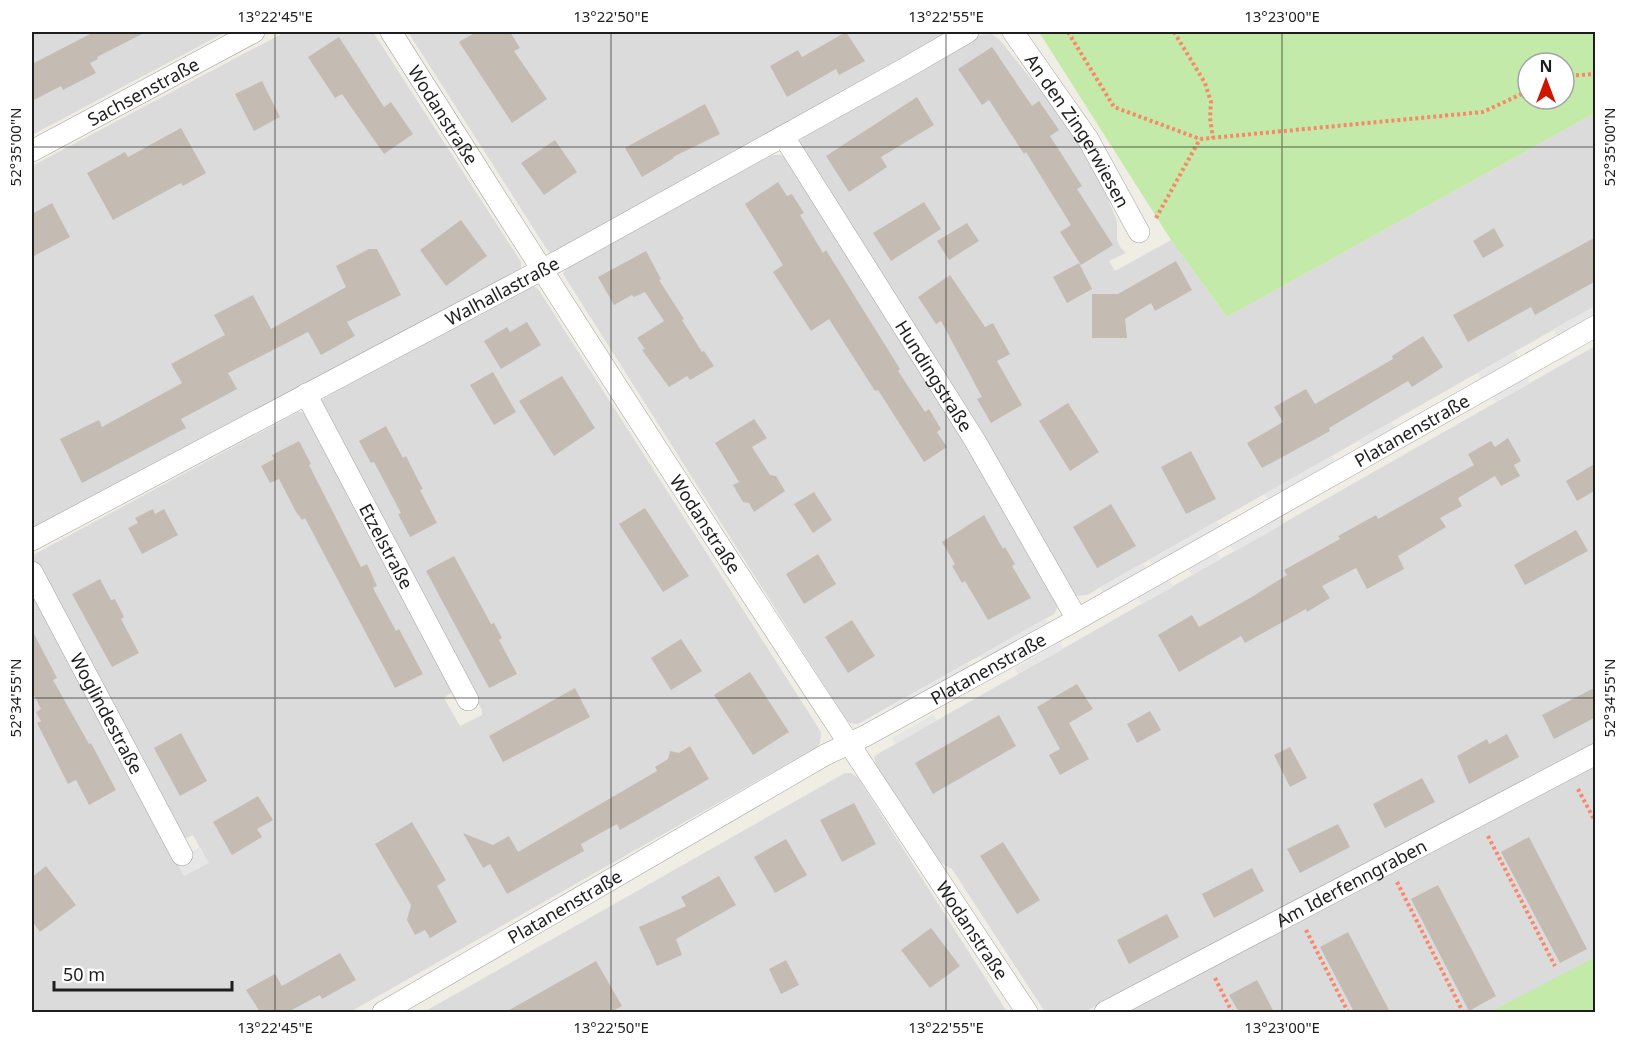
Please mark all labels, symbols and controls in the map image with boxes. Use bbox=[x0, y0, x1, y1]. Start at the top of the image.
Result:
text: 13°22'45"E bbox=[237, 6, 313, 26]
text: 13°22'50"E bbox=[573, 6, 649, 26]
text: 13°22'55"E bbox=[908, 6, 984, 26]
text: 13°23'00"E bbox=[1244, 6, 1320, 26]
street label: An den Zingerwiesen bbox=[1020, 49, 1135, 212]
north arrow bbox=[1516, 51, 1576, 111]
street label: Sachsenstraße bbox=[83, 52, 203, 131]
text: N bbox=[1539, 55, 1553, 77]
street label: Wodanstraße bbox=[403, 60, 484, 169]
text: 52°35'00"N bbox=[5, 108, 25, 186]
text: 52°35'00"N bbox=[1599, 108, 1619, 186]
street label: Walhallastraße bbox=[441, 251, 563, 331]
street label: Hundingstraße bbox=[890, 315, 978, 436]
street label: Platanenstraße bbox=[1350, 388, 1474, 472]
street label: Wodanstraße bbox=[665, 470, 747, 578]
street label: Etzelstraße bbox=[354, 499, 419, 593]
street label: Platanenstraße bbox=[926, 627, 1050, 710]
street label: Woglindestraße bbox=[65, 649, 149, 778]
text: 52°34'55"N bbox=[5, 659, 25, 737]
text: 52°34'55"N bbox=[1599, 659, 1619, 737]
street label: Am Iderfenngraben bbox=[1272, 833, 1431, 932]
street label: Platanenstraße bbox=[503, 864, 626, 949]
street label: Wodanstraße bbox=[931, 876, 1014, 984]
scale bar bbox=[54, 954, 232, 992]
text: 50 m bbox=[63, 962, 105, 986]
text: 13°22'45"E bbox=[237, 1017, 313, 1037]
text: 13°22'50"E bbox=[573, 1017, 649, 1037]
text: 13°22'55"E bbox=[908, 1017, 984, 1037]
text: 13°23'00"E bbox=[1244, 1017, 1320, 1037]

